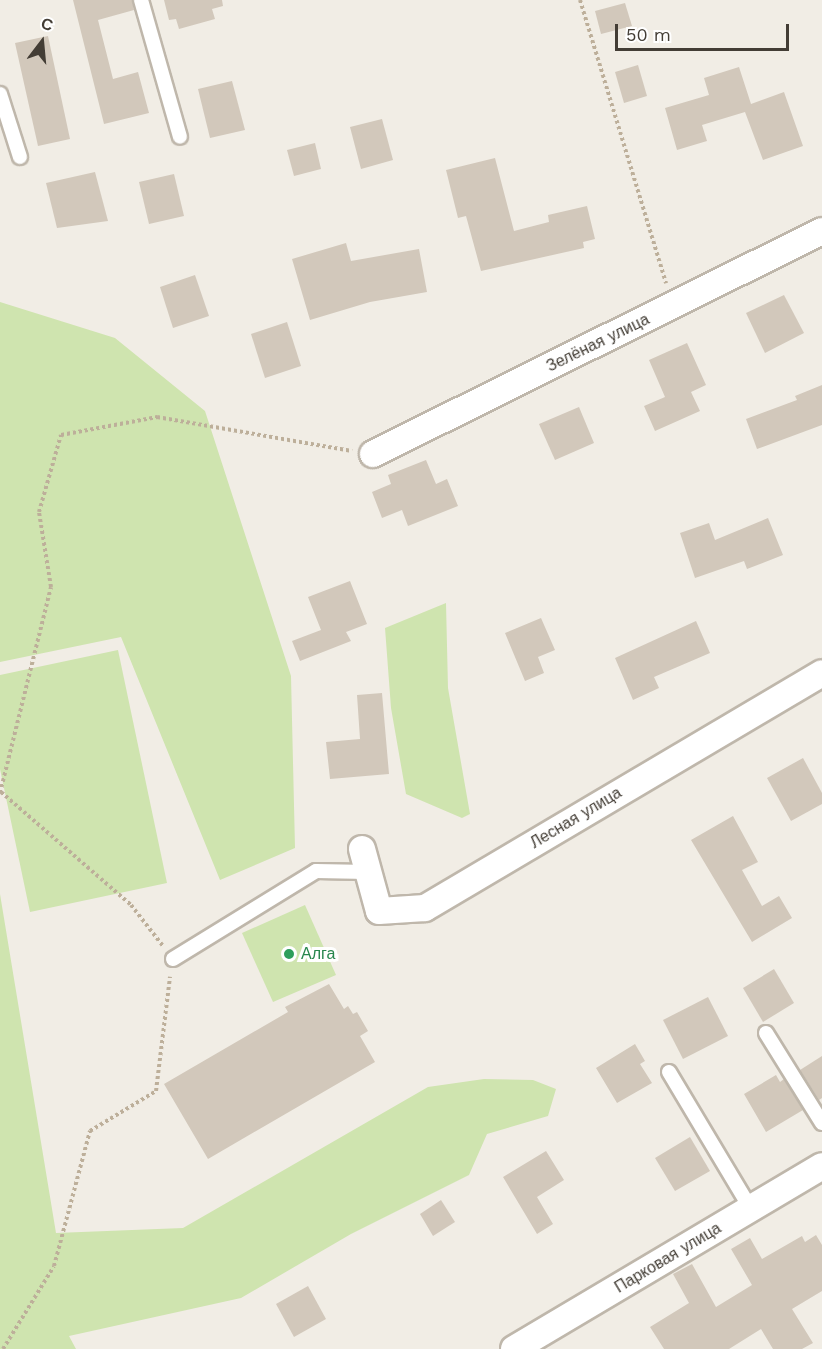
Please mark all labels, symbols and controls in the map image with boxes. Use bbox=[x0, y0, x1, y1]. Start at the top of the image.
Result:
north arrow bbox=[12, 12, 72, 72]
scale bar bbox=[618, 12, 792, 50]
text: С bbox=[39, 13, 55, 35]
text: 50 m bbox=[626, 24, 671, 45]
street label: Зелёная улица bbox=[543, 310, 653, 376]
street label: Лесная улица bbox=[527, 783, 625, 853]
place label: Алга bbox=[301, 944, 335, 964]
marker: Алга bbox=[282, 947, 296, 961]
street label: Парковая улица bbox=[611, 1219, 725, 1297]

